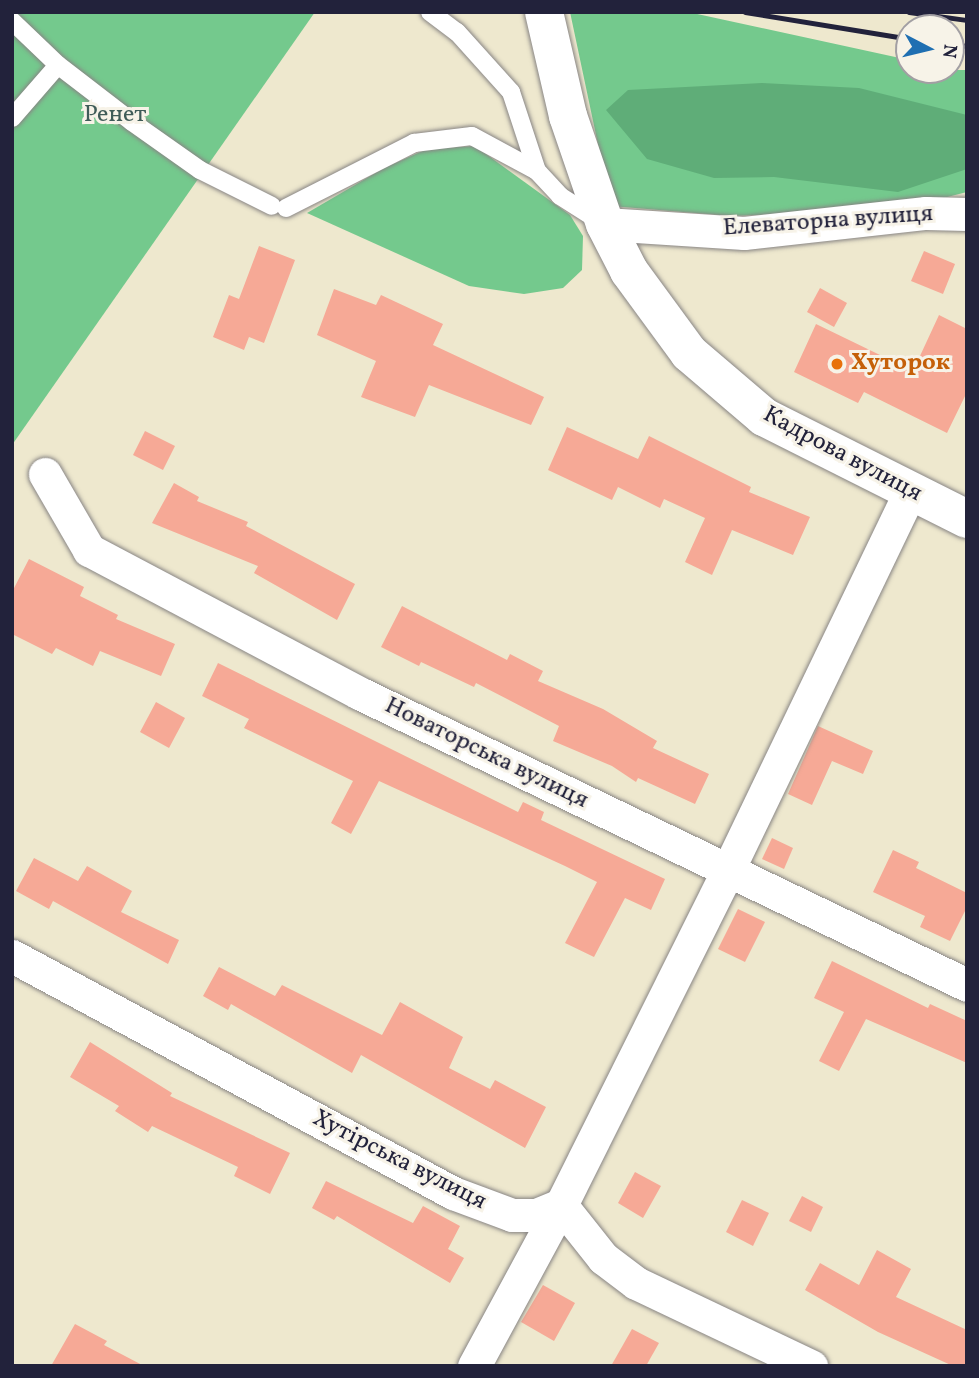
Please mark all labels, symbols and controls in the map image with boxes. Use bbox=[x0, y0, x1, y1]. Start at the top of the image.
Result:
north arrow bbox=[895, 14, 965, 84]
text: N bbox=[935, 43, 963, 60]
park label: Ренет bbox=[84, 102, 146, 130]
street label: Елеваторна вулиця bbox=[722, 200, 934, 244]
place label: Хуторок bbox=[851, 350, 950, 378]
marker: Хуторок bbox=[829, 356, 845, 372]
street label: Кадрова вулиця bbox=[758, 401, 926, 509]
street label: Новаторська вулиця bbox=[380, 692, 592, 816]
street label: Хутірська вулиця bbox=[307, 1105, 491, 1217]

